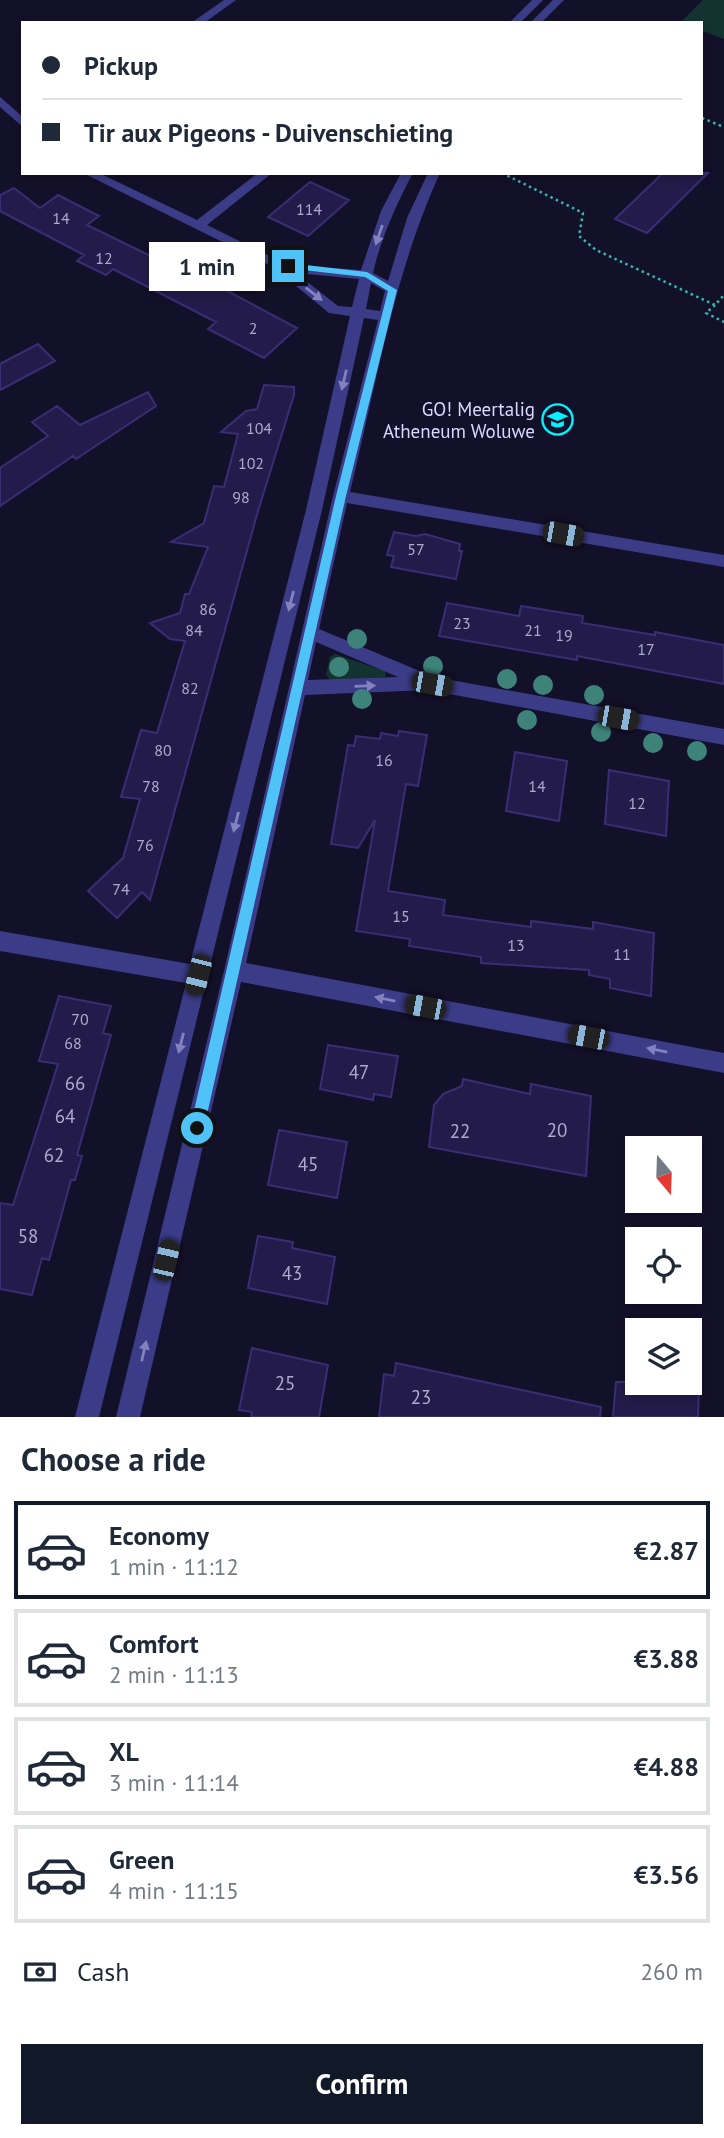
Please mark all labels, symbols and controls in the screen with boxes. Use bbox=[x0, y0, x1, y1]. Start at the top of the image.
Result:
text: Pickup bbox=[84, 49, 158, 82]
text: Tir aux Pigeons - Duivenschieting bbox=[84, 116, 453, 149]
house number: 114 bbox=[296, 199, 322, 219]
house number: 14 bbox=[52, 208, 70, 228]
one-way arrow bbox=[373, 225, 384, 246]
callout: 1 min bbox=[148, 242, 264, 290]
house number: 12 bbox=[95, 248, 113, 268]
route end bbox=[272, 250, 304, 282]
text: 1 min bbox=[179, 252, 235, 281]
one-way arrow bbox=[304, 287, 322, 302]
house number: 2 bbox=[249, 318, 257, 338]
one-way arrow bbox=[338, 369, 349, 391]
place label: GO! Meertalig Atheneum Woluwe bbox=[383, 397, 535, 443]
school or university icon: GO! Meertalig Atheneum Woluwe bbox=[541, 403, 575, 437]
house number: 104 bbox=[246, 418, 272, 438]
house number: 102 bbox=[238, 453, 264, 473]
house number: 98 bbox=[232, 487, 250, 507]
car bbox=[541, 520, 586, 548]
house number: 57 bbox=[407, 539, 425, 559]
one-way arrow bbox=[285, 591, 296, 613]
house number: 86 bbox=[199, 599, 217, 619]
house number: 23 bbox=[453, 613, 471, 633]
house number: 84 bbox=[185, 620, 203, 640]
house number: 21 bbox=[524, 620, 542, 640]
house number: 19 bbox=[555, 625, 573, 645]
house number: 17 bbox=[637, 639, 655, 659]
car bbox=[410, 670, 455, 698]
house number: 82 bbox=[181, 678, 199, 698]
one-way arrow bbox=[354, 680, 376, 692]
car bbox=[596, 704, 641, 732]
house number: 80 bbox=[154, 740, 172, 760]
house number: 16 bbox=[375, 750, 393, 770]
house number: 78 bbox=[142, 776, 160, 796]
house number: 14 bbox=[528, 776, 546, 796]
house number: 12 bbox=[628, 793, 646, 813]
one-way arrow bbox=[230, 811, 241, 833]
house number: 76 bbox=[136, 835, 154, 855]
house number: 74 bbox=[112, 879, 130, 899]
house number: 15 bbox=[392, 906, 410, 926]
house number: 13 bbox=[507, 935, 525, 955]
house number: 11 bbox=[613, 944, 631, 964]
car bbox=[183, 952, 214, 998]
one-way arrow bbox=[374, 993, 396, 1004]
car bbox=[403, 993, 448, 1021]
house number: 70 bbox=[71, 1009, 89, 1029]
car bbox=[566, 1023, 611, 1051]
one-way arrow bbox=[175, 1032, 186, 1054]
house number: 68 bbox=[64, 1033, 82, 1053]
one-way arrow bbox=[646, 1044, 668, 1055]
house number: 47 bbox=[349, 1060, 369, 1084]
house number: 66 bbox=[65, 1071, 85, 1095]
house number: 64 bbox=[55, 1104, 75, 1128]
route start bbox=[181, 1112, 213, 1144]
house number: 20 bbox=[547, 1118, 567, 1142]
house number: 22 bbox=[450, 1119, 470, 1143]
north arrow bbox=[625, 1136, 702, 1213]
map controls bbox=[625, 1136, 702, 1395]
house number: 62 bbox=[44, 1143, 64, 1167]
house number: 45 bbox=[298, 1152, 318, 1176]
house number: 58 bbox=[18, 1224, 38, 1248]
button: locate bbox=[625, 1227, 702, 1304]
car bbox=[152, 1237, 181, 1283]
house number: 43 bbox=[282, 1261, 302, 1285]
button: layers bbox=[625, 1318, 702, 1395]
one-way arrow bbox=[139, 1340, 150, 1362]
house number: 25 bbox=[275, 1371, 295, 1395]
house number: 23 bbox=[411, 1385, 431, 1409]
text: Choose a ride bbox=[21, 1438, 206, 1480]
icon: car bbox=[25, 1519, 88, 1582]
text: Economy bbox=[109, 1519, 209, 1552]
text: €2.87 bbox=[634, 1534, 699, 1567]
text: 1 min · 11:12 bbox=[109, 1552, 239, 1581]
icon: car bbox=[25, 1627, 88, 1690]
text: Comfort bbox=[109, 1627, 199, 1660]
text: €3.88 bbox=[634, 1642, 699, 1675]
text: 2 min · 11:13 bbox=[109, 1660, 239, 1689]
icon: car bbox=[25, 1735, 88, 1798]
text: XL bbox=[109, 1735, 139, 1768]
text: €4.88 bbox=[634, 1750, 699, 1783]
text: 3 min · 11:14 bbox=[109, 1768, 239, 1797]
icon: car bbox=[25, 1843, 88, 1906]
text: Green bbox=[109, 1843, 174, 1876]
text: €3.56 bbox=[634, 1858, 699, 1891]
text: 4 min · 11:15 bbox=[109, 1876, 239, 1905]
icon: cash bbox=[21, 1953, 59, 1991]
text: Cash bbox=[77, 1955, 129, 1988]
text: 260 m bbox=[641, 1957, 703, 1986]
button: Confirm bbox=[21, 2044, 703, 2124]

